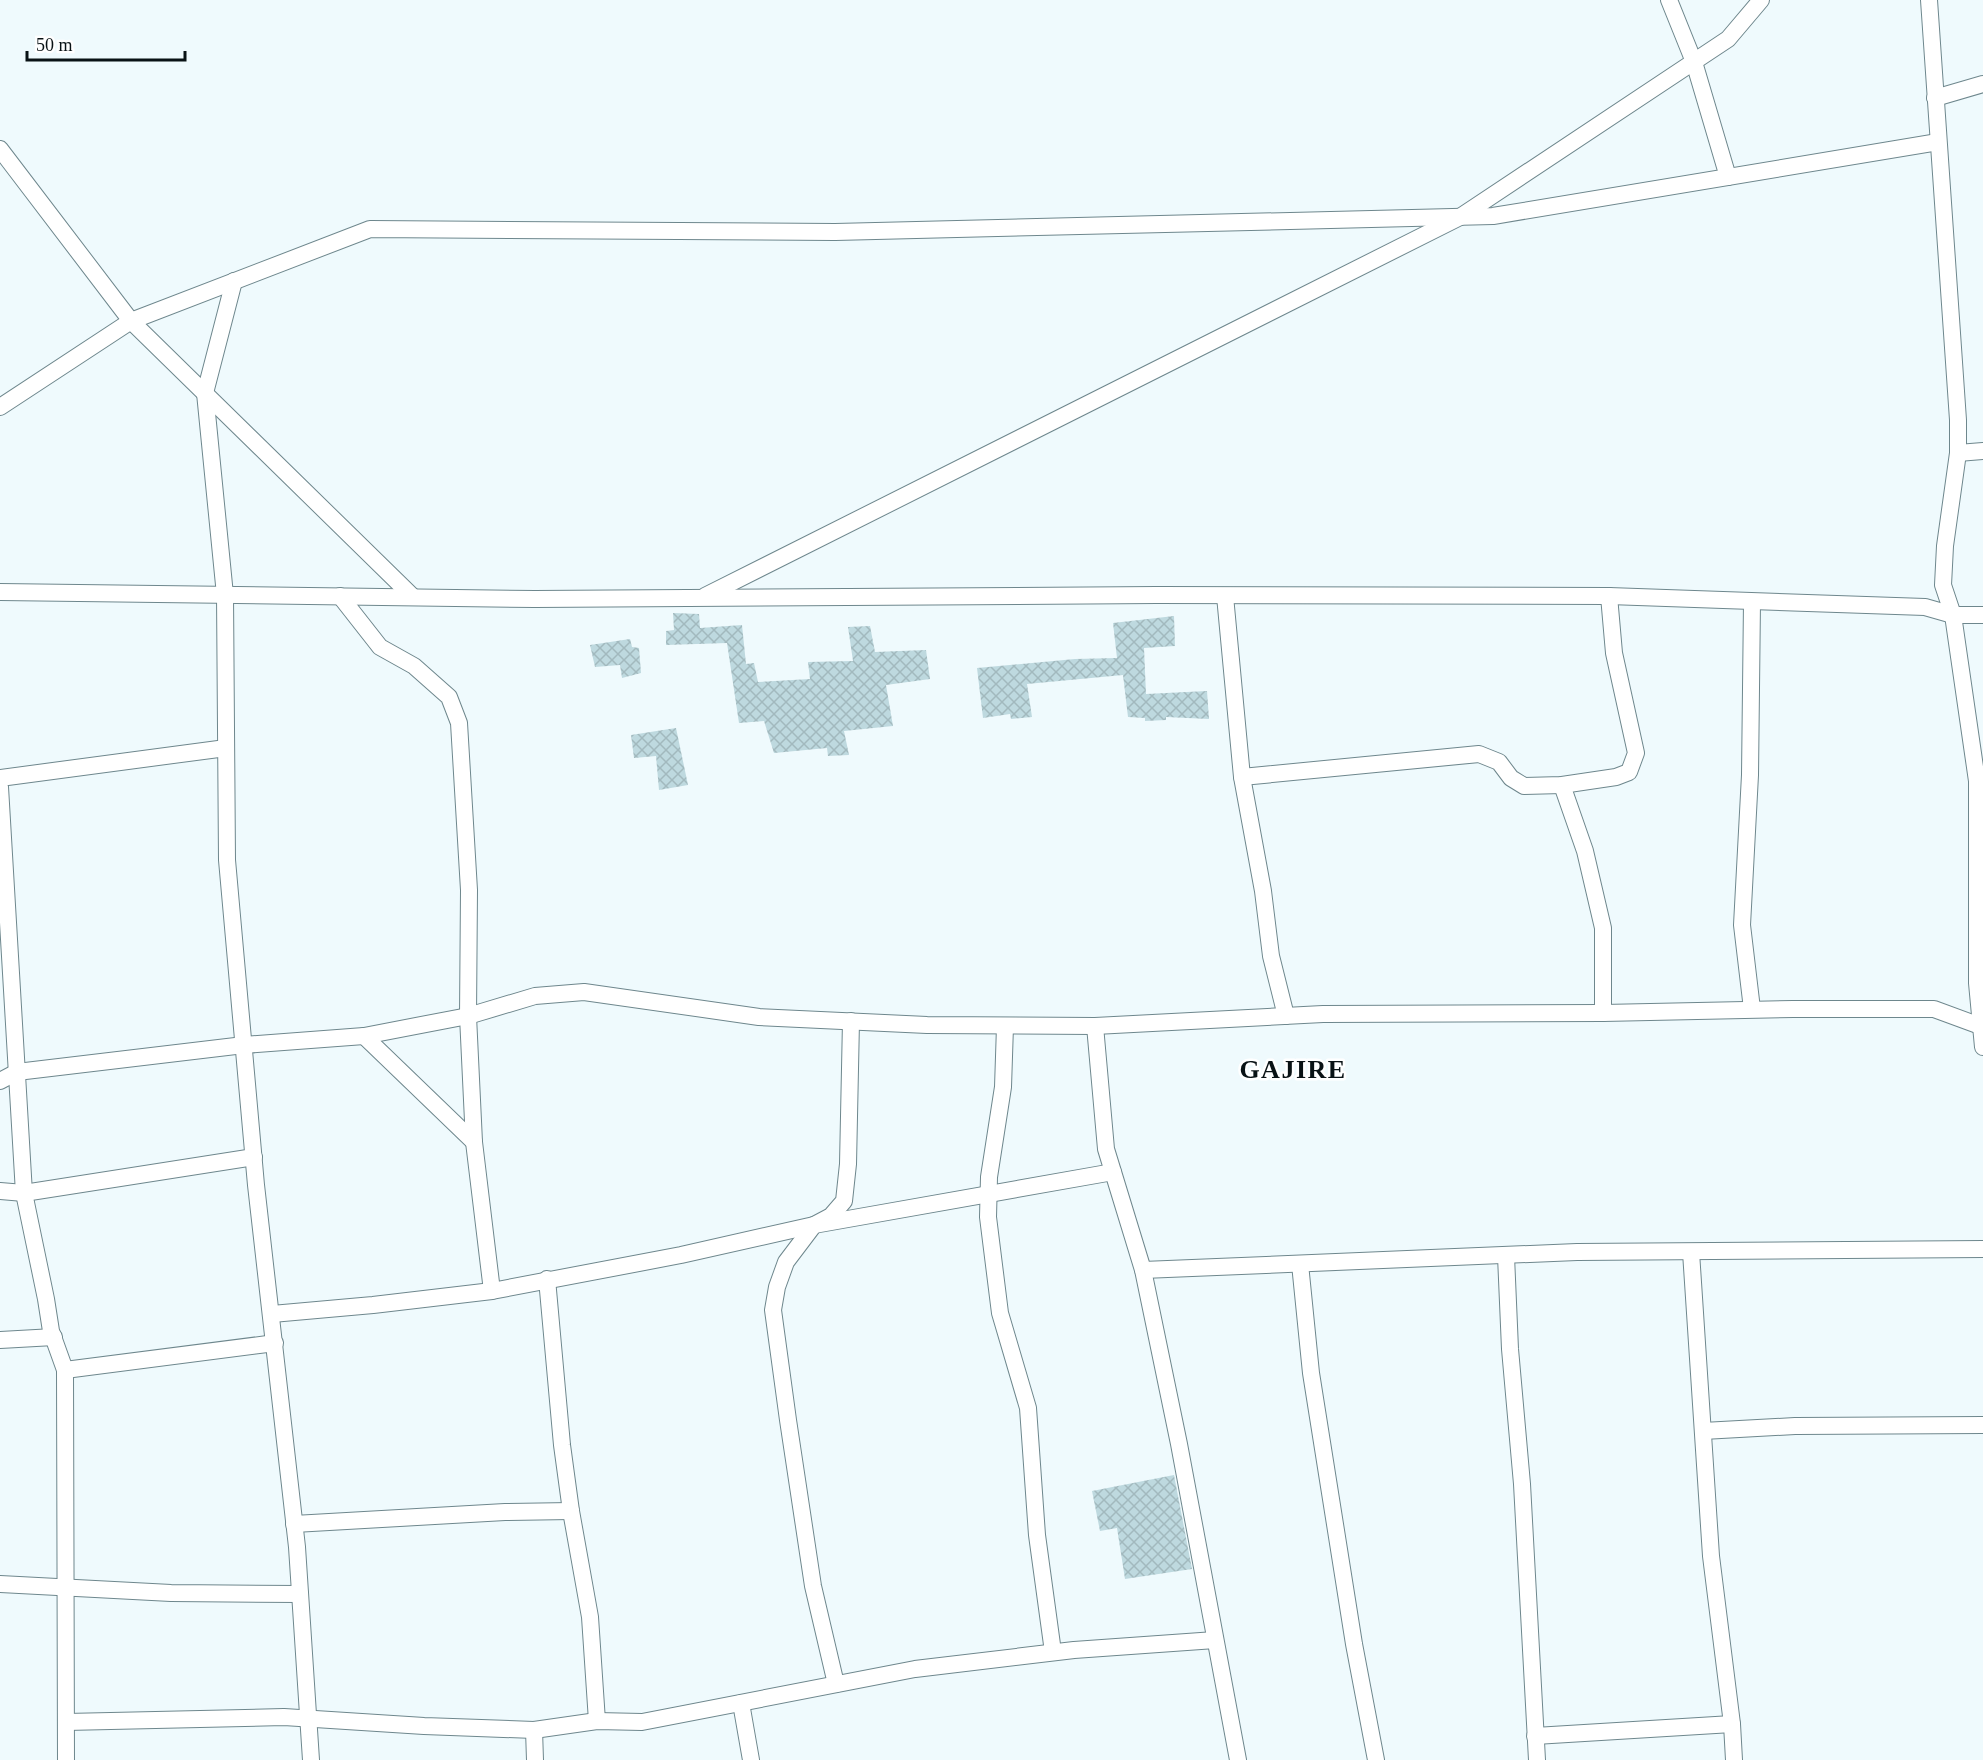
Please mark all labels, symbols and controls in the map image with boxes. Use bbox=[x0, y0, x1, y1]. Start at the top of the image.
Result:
scale bar bbox=[27, 24, 184, 62]
text: 50 m bbox=[36, 35, 73, 55]
district label: GAJIRE bbox=[1239, 1055, 1347, 1084]

